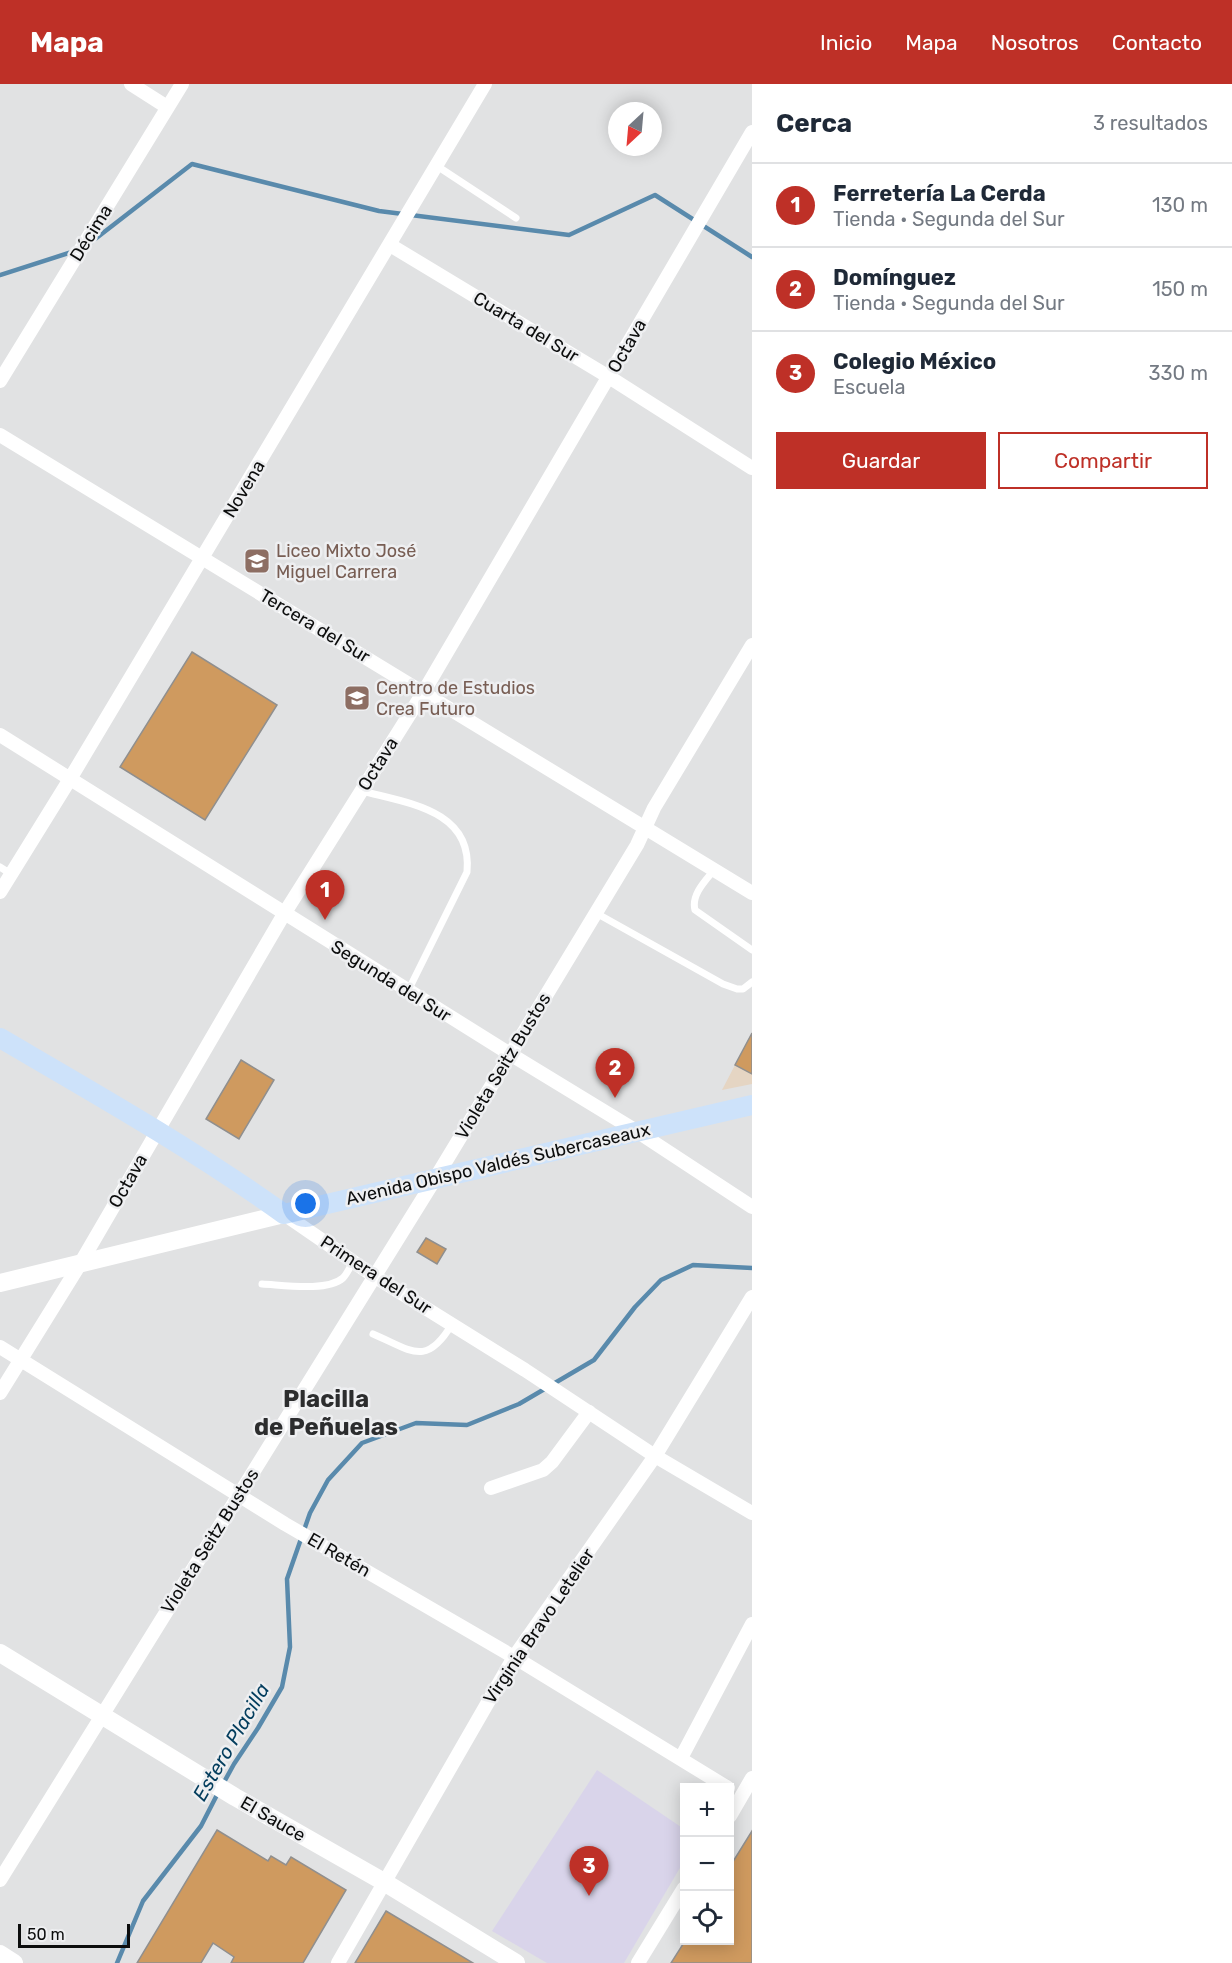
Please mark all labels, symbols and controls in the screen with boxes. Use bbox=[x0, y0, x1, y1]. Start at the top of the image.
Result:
text: Mapa bbox=[30, 26, 104, 59]
text: Inicio bbox=[820, 30, 872, 55]
text: Mapa bbox=[905, 30, 958, 55]
text: Nosotros bbox=[991, 30, 1079, 55]
text: Contacto bbox=[1112, 30, 1202, 55]
north arrow bbox=[608, 102, 662, 156]
text: Cerca bbox=[776, 108, 852, 139]
text: 3 resultados bbox=[1093, 111, 1208, 135]
text: Ferretería La Cerda bbox=[833, 180, 1046, 207]
text: 1 bbox=[791, 193, 800, 217]
text: 130 m bbox=[1152, 193, 1208, 217]
street label: Décima bbox=[65, 201, 117, 265]
text: Tienda · Segunda del Sur bbox=[833, 207, 1065, 231]
text: Domínguez bbox=[833, 264, 956, 291]
text: 2 bbox=[789, 277, 802, 301]
text: 150 m bbox=[1152, 277, 1208, 301]
street label: Cuarta del Sur bbox=[469, 287, 583, 367]
text: Tienda · Segunda del Sur bbox=[833, 291, 1065, 315]
street label: Octava bbox=[603, 315, 651, 377]
text: Colegio México bbox=[833, 348, 996, 375]
text: 3 bbox=[789, 361, 802, 385]
text: 330 m bbox=[1149, 361, 1208, 385]
text: Escuela bbox=[833, 375, 906, 399]
button: Guardar bbox=[776, 432, 986, 489]
button: Compartir bbox=[998, 432, 1208, 489]
street label: Novena bbox=[218, 456, 270, 522]
place label: Liceo Mixto José Miguel Carrera bbox=[276, 540, 416, 583]
school or university icon: Liceo Mixto José Miguel Carrera bbox=[242, 546, 272, 576]
street label: Tercera del Sur bbox=[256, 584, 374, 668]
place label: Centro de Estudios Crea Futuro bbox=[376, 677, 535, 720]
school or university icon: Centro de Estudios Crea Futuro bbox=[342, 683, 372, 713]
street label: Octava bbox=[353, 733, 403, 795]
pin: 1 bbox=[306, 870, 344, 920]
street label: Segunda del Sur bbox=[327, 935, 455, 1027]
street label: Violeta Seitz Bustos bbox=[451, 989, 555, 1143]
pin: 2 bbox=[596, 1048, 634, 1098]
street label: Avenida Obispo Valdés Subercaseaux bbox=[344, 1118, 653, 1210]
street label: Octava bbox=[104, 1150, 152, 1212]
your location bbox=[291, 1189, 320, 1218]
street label: Primera del Sur bbox=[316, 1231, 436, 1319]
district label: Placilla de Peñuelas bbox=[254, 1385, 398, 1441]
street label: Violeta Seitz Bustos bbox=[156, 1464, 264, 1618]
street label: El Retén bbox=[303, 1528, 375, 1582]
street label: Virginia Bravo Letelier bbox=[479, 1544, 599, 1708]
water label: Estero Placilla bbox=[188, 1679, 275, 1805]
map controls bbox=[680, 1783, 734, 1945]
button: + bbox=[680, 1783, 734, 1837]
street label: El Sauce bbox=[236, 1792, 310, 1846]
button: − bbox=[680, 1837, 734, 1891]
pin: 3 bbox=[570, 1846, 608, 1896]
button: locate bbox=[680, 1891, 734, 1945]
scale bar bbox=[18, 1921, 130, 1948]
text: 50 m bbox=[27, 1925, 65, 1944]

